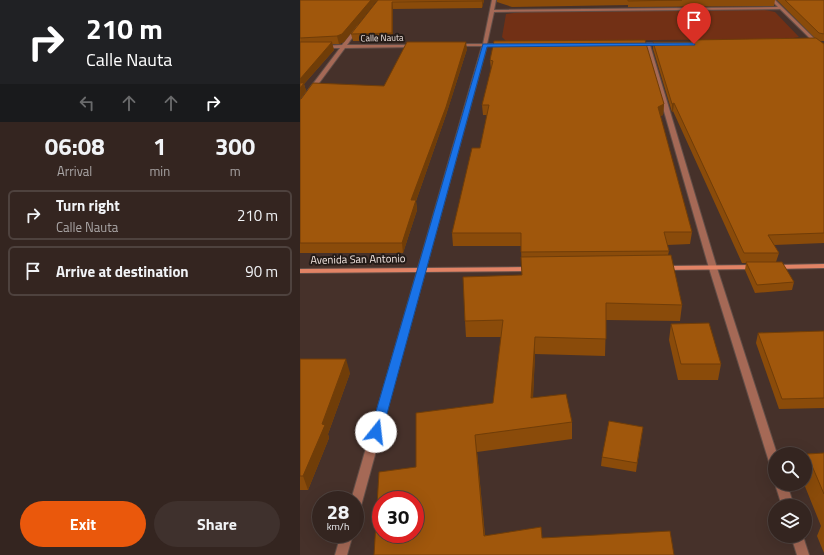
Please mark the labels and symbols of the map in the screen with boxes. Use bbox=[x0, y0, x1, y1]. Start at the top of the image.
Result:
pin bbox=[677, 3, 711, 44]
street label: Calle Nauta bbox=[360, 31, 404, 44]
street label: Avenida San Antonio bbox=[310, 250, 406, 268]
position arrow bbox=[355, 411, 397, 453]
speed limit sign: 30 bbox=[372, 491, 424, 543]

